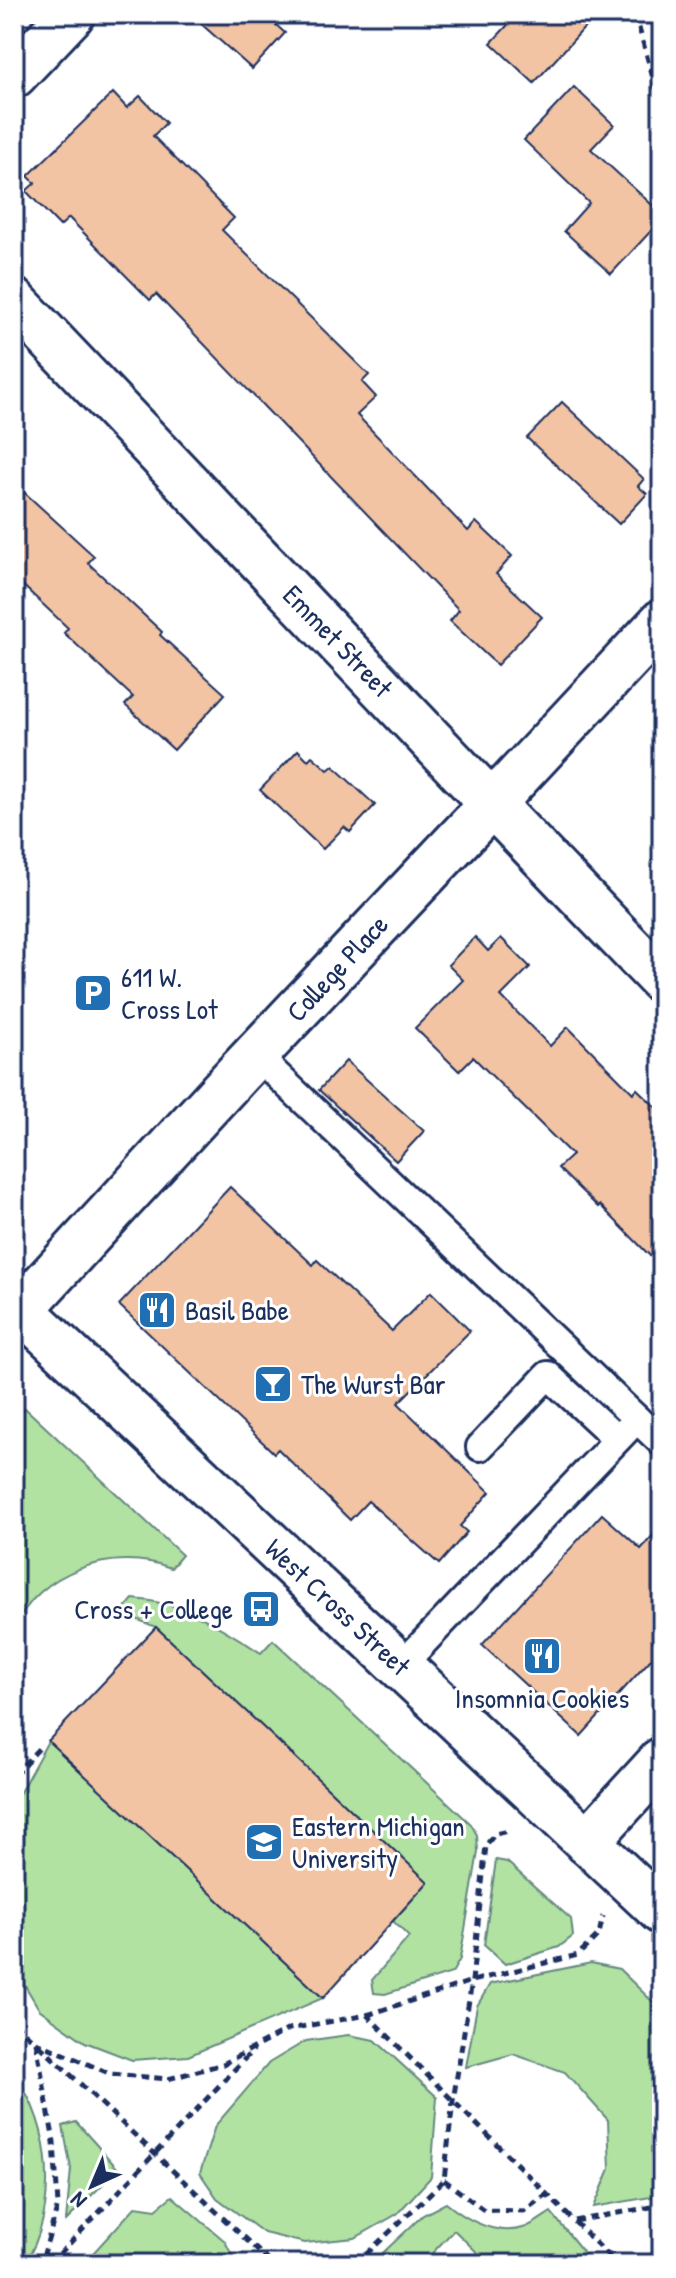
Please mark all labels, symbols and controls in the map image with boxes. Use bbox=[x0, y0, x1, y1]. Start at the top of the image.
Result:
street label: Emmet Street bbox=[275, 576, 402, 706]
street label: College Place bbox=[277, 906, 397, 1030]
place label: 611 W. Cross Lot bbox=[121, 958, 218, 1028]
parking icon: 611 W. Cross Lot bbox=[72, 972, 114, 1014]
restaurant icon: Basil Babe bbox=[136, 1289, 178, 1331]
place label: Basil Babe bbox=[185, 1291, 289, 1329]
bar icon: The Wurst Bar bbox=[252, 1363, 294, 1405]
place label: The Wurst Bar bbox=[301, 1365, 446, 1403]
street label: West Cross Street bbox=[257, 1530, 419, 1685]
bus stop icon: Cross + College bbox=[240, 1588, 282, 1630]
place label: Cross + College bbox=[74, 1590, 233, 1628]
restaurant icon: Insomnia Cookies bbox=[521, 1635, 563, 1677]
place label: Insomnia Cookies bbox=[455, 1679, 629, 1717]
place label: Eastern Michigan University bbox=[292, 1807, 465, 1877]
school or university icon: Eastern Michigan University bbox=[243, 1821, 285, 1863]
north arrow bbox=[52, 2146, 132, 2226]
text: N bbox=[63, 2185, 93, 2215]

